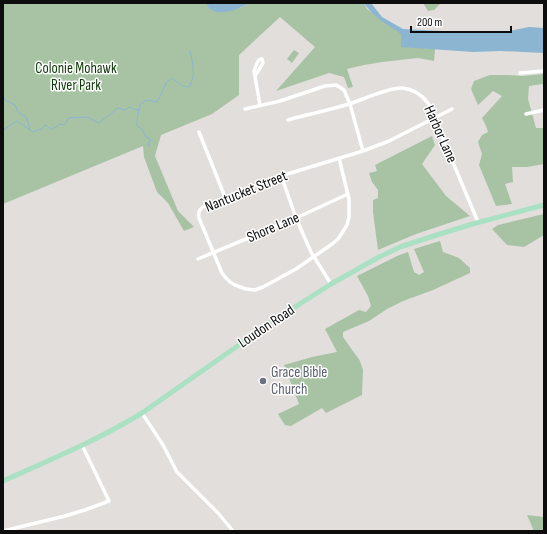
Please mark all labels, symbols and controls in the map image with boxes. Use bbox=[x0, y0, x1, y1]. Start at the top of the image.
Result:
scale bar bbox=[411, 8, 511, 34]
text: 200 m bbox=[417, 15, 443, 30]
park label: Colonie Mohawk River Park bbox=[35, 59, 117, 95]
street label: Harbor Lane bbox=[420, 103, 462, 166]
street label: Nantucket Street bbox=[202, 166, 290, 217]
street label: Shore Lane bbox=[244, 208, 302, 247]
street label: Loudon Road bbox=[234, 301, 298, 352]
place label: Grace Bible Church bbox=[271, 363, 327, 399]
marker: Grace Bible Church bbox=[258, 376, 268, 386]

